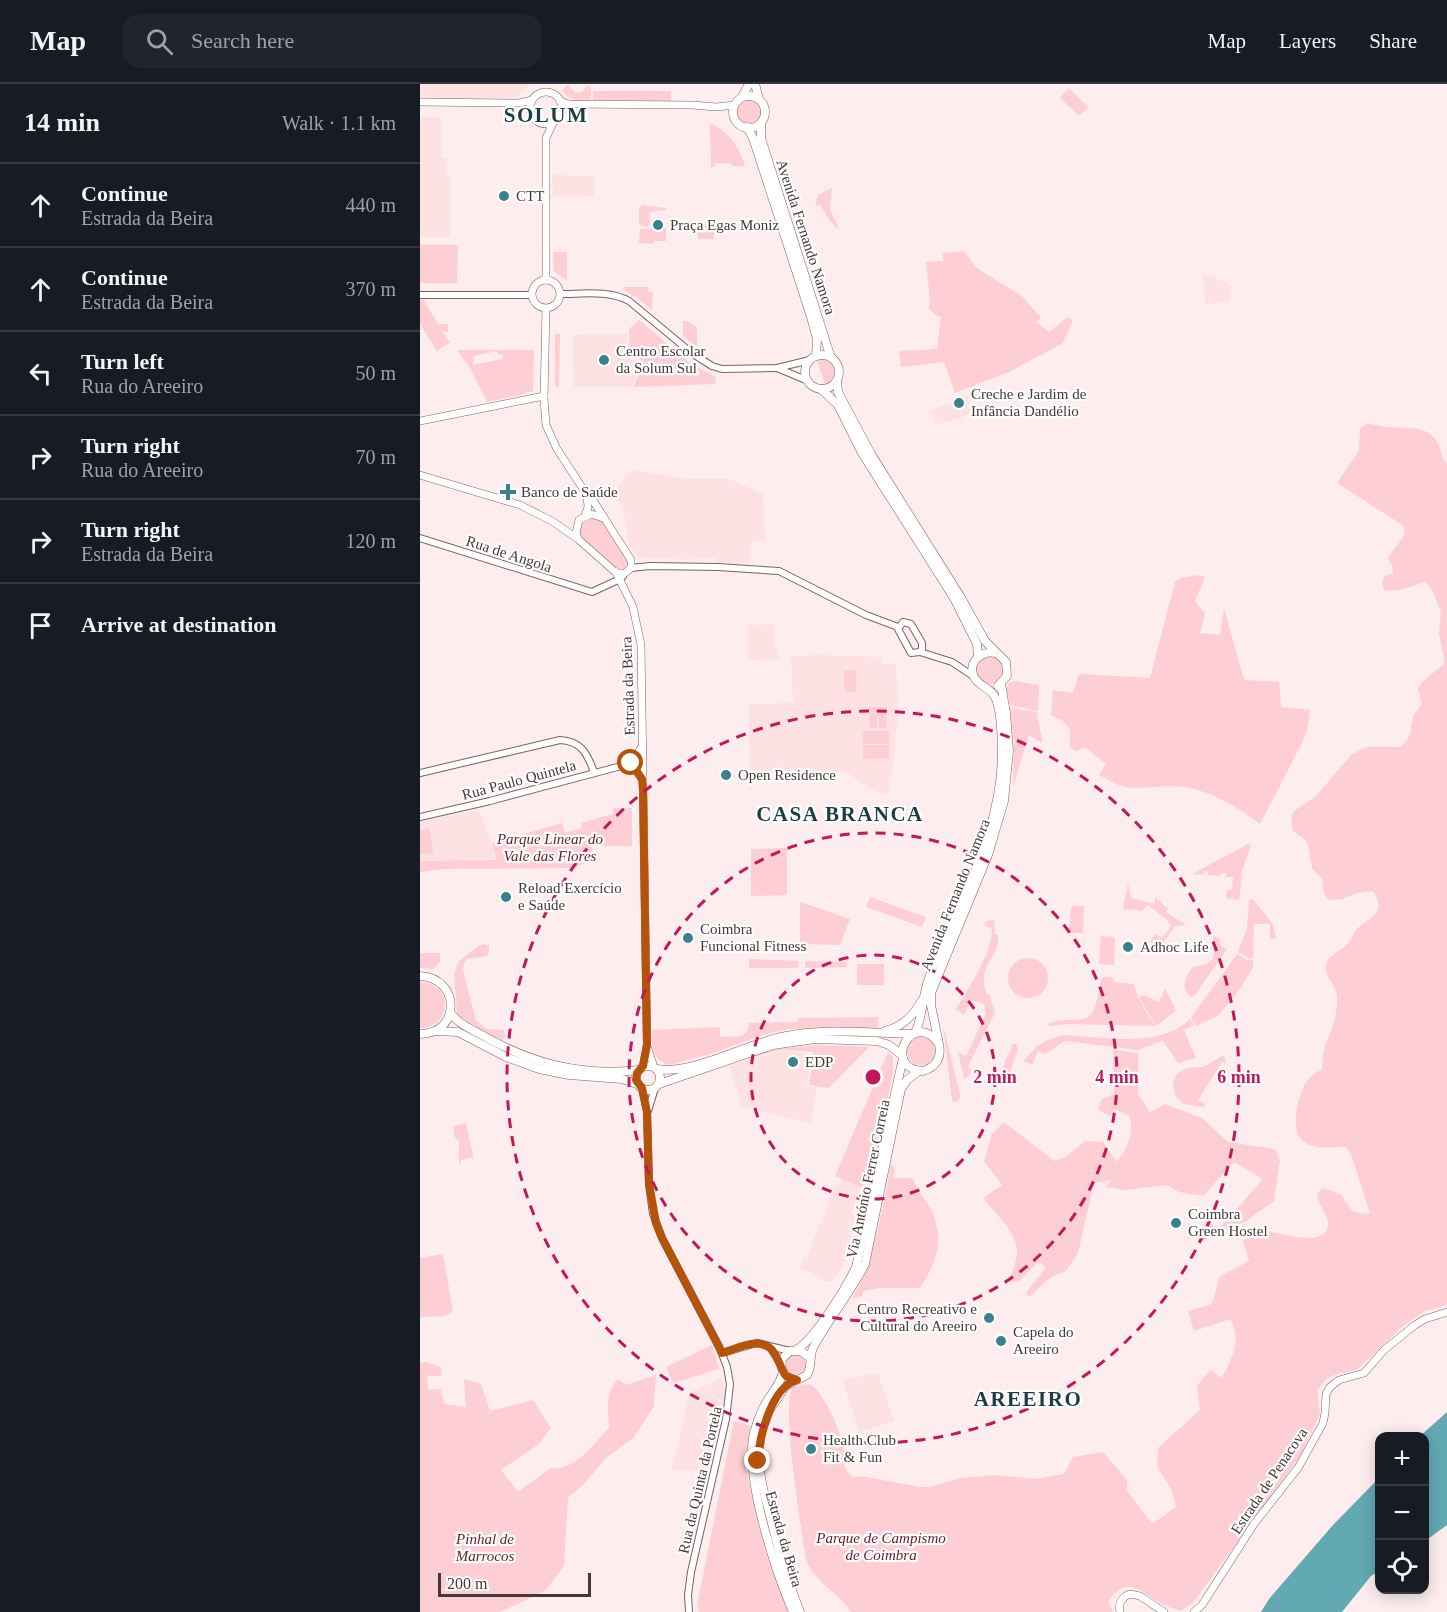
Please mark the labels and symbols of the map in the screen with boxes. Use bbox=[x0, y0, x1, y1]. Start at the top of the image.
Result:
district label: SOLUM bbox=[504, 103, 588, 127]
street label: Avenida Fernando Namora bbox=[773, 157, 839, 317]
place label: CTT bbox=[516, 188, 544, 204]
marker: CTT bbox=[497, 189, 511, 203]
place label: Praça Egas Moniz bbox=[670, 217, 779, 233]
marker: Praça Egas Moniz bbox=[651, 218, 665, 232]
place label: Centro Escolar da Solum Sul bbox=[616, 343, 706, 376]
marker: Centro Escolar da Solum Sul bbox=[597, 353, 611, 367]
place label: Creche e Jardim de Infância Dandélio bbox=[971, 386, 1087, 419]
marker: Creche e Jardim de Infância Dandélio bbox=[952, 396, 966, 410]
marker: Banco de Saúde bbox=[499, 483, 517, 501]
place label: Banco de Saúde bbox=[521, 484, 618, 500]
street label: Rua de Angola bbox=[464, 533, 554, 575]
street label: Estrada da Beira bbox=[618, 636, 638, 736]
route start bbox=[617, 749, 643, 775]
street label: Rua Paulo Quintela bbox=[460, 757, 578, 803]
place label: Open Residence bbox=[738, 767, 836, 783]
marker: Open Residence bbox=[719, 768, 733, 782]
district label: CASA BRANCA bbox=[756, 802, 924, 826]
street label: Avenida Fernando Namora bbox=[917, 817, 993, 973]
park label: Parque Linear do Vale das Flores bbox=[496, 831, 604, 864]
place label: Reload Exercício e Saúde bbox=[518, 880, 622, 913]
marker: Reload Exercício e Saúde bbox=[499, 890, 513, 904]
place label: Coimbra Funcional Fitness bbox=[700, 921, 806, 954]
marker: Coimbra Funcional Fitness bbox=[681, 931, 695, 945]
place label: Adhoc Life bbox=[1140, 939, 1209, 955]
marker: Adhoc Life bbox=[1121, 940, 1135, 954]
place label: EDP bbox=[805, 1054, 833, 1070]
marker: EDP bbox=[786, 1055, 800, 1069]
centre of rings bbox=[863, 1067, 883, 1087]
text: 2 min bbox=[973, 1067, 1017, 1087]
text: 4 min bbox=[1095, 1067, 1139, 1087]
text: 6 min bbox=[1217, 1067, 1261, 1087]
street label: Via António Ferrer Correia bbox=[843, 1098, 893, 1260]
place label: Coimbra Green Hostel bbox=[1188, 1206, 1268, 1239]
marker: Coimbra Green Hostel bbox=[1169, 1216, 1183, 1230]
place label: Centro Recreativo e Cultural do Areeiro bbox=[857, 1301, 977, 1334]
marker: Centro Recreativo e Cultural do Areeiro bbox=[982, 1311, 996, 1325]
place label: Capela do Areeiro bbox=[1013, 1324, 1073, 1357]
marker: Capela do Areeiro bbox=[994, 1334, 1008, 1348]
district label: AREEIRO bbox=[974, 1387, 1082, 1411]
street label: Rua da Quinta da Portela bbox=[675, 1404, 725, 1555]
street label: Estrada de Penacova bbox=[1228, 1425, 1311, 1537]
place label: Health Club Fit & Fun bbox=[823, 1432, 896, 1465]
marker: Health Club Fit & Fun bbox=[804, 1442, 818, 1456]
route end bbox=[744, 1447, 770, 1473]
street label: Estrada da Beira bbox=[763, 1489, 805, 1589]
park label: Parque de Campismo de Coimbra bbox=[815, 1530, 946, 1563]
park label: Pinhal de Marrocos bbox=[455, 1531, 514, 1564]
scale bar bbox=[438, 1570, 591, 1598]

